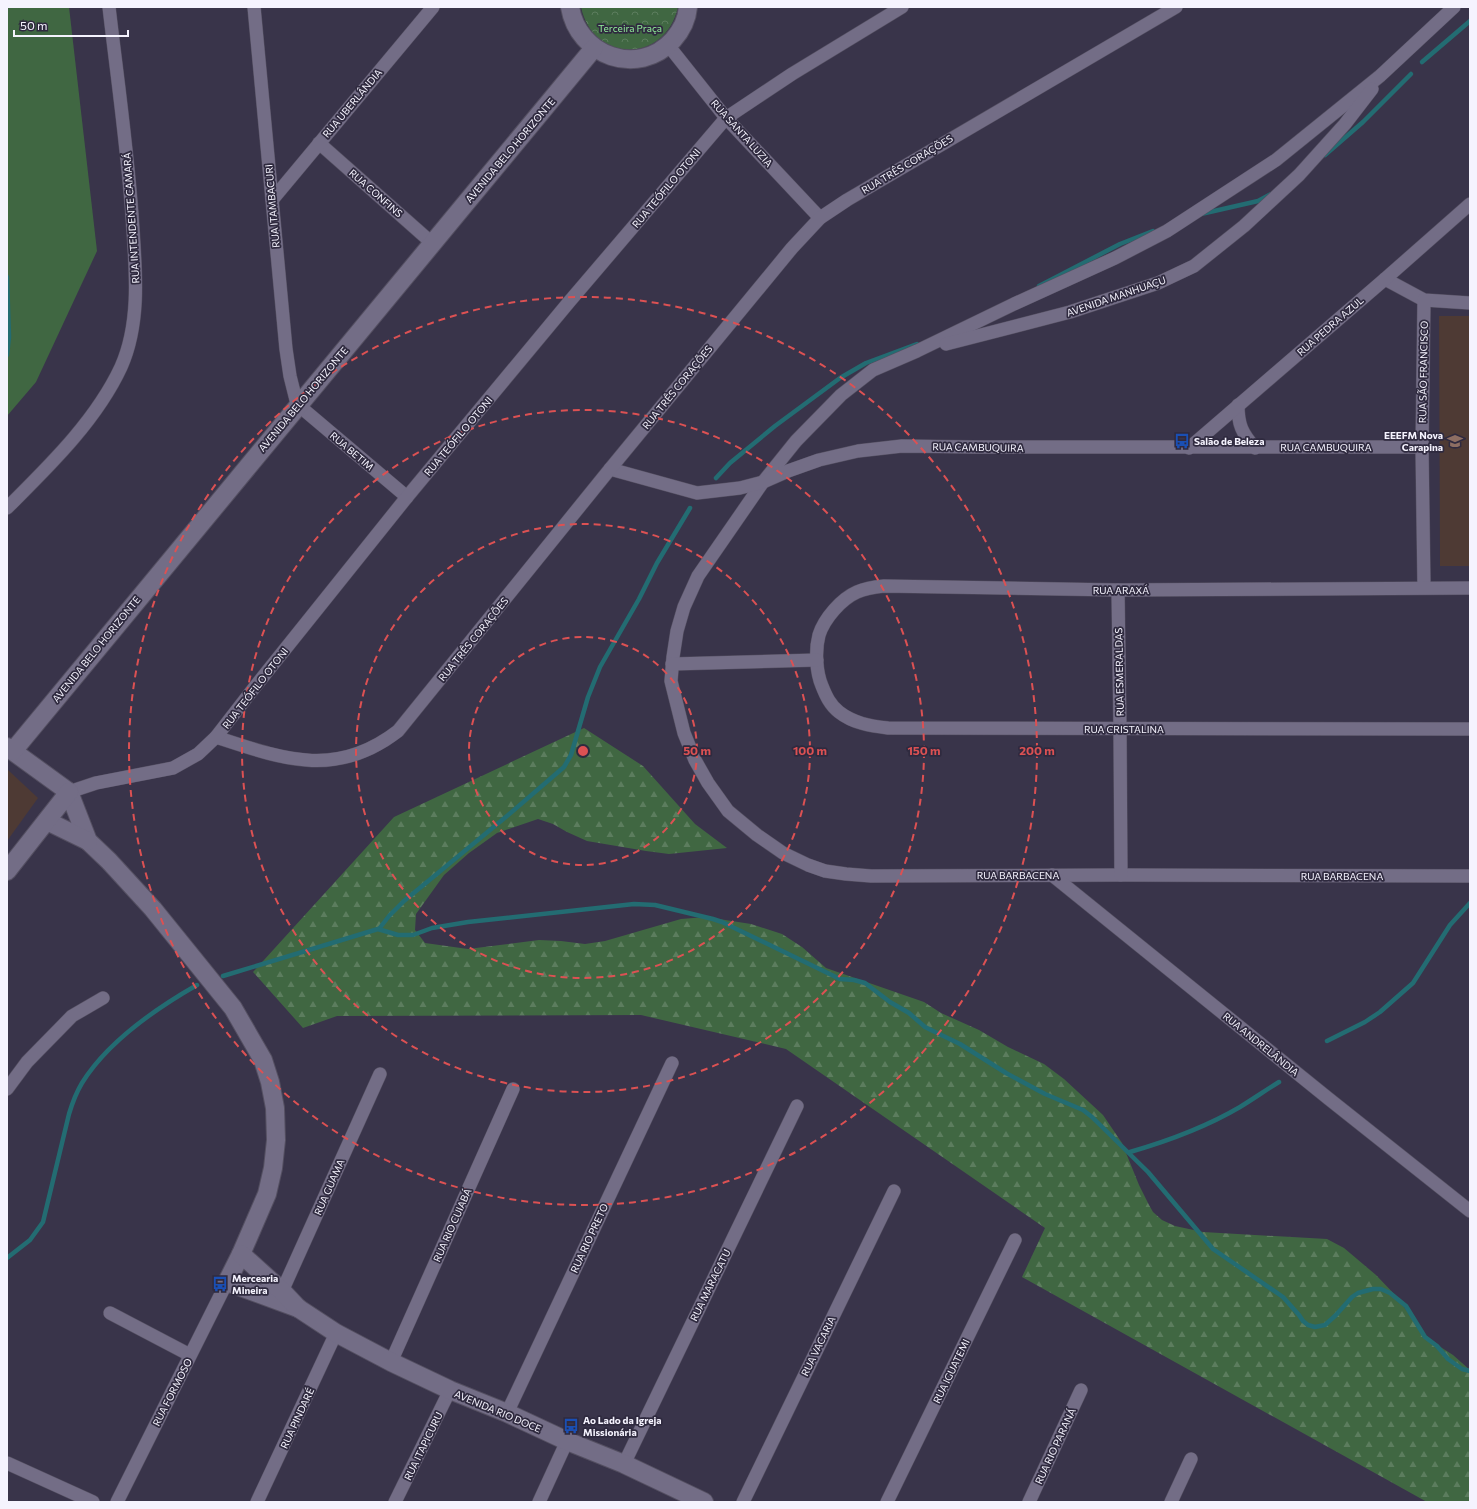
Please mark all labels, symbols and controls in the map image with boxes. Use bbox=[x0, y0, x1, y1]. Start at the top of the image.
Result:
scale bar bbox=[14, 12, 128, 38]
text: 50 m bbox=[20, 18, 48, 32]
park label: Terceira Praça bbox=[598, 22, 662, 34]
street label: RUA UBERLÂNDIA bbox=[320, 66, 384, 140]
street label: AVENIDA BELO HORIZONTE bbox=[463, 95, 557, 205]
street label: RUA SANTA LUZIA bbox=[709, 97, 775, 169]
street label: RUA TRÊS CORAÇÕES bbox=[859, 132, 955, 196]
street label: RUA TEÓFILO OTONI bbox=[629, 146, 703, 230]
street label: RUA INTENDENTE CAMARÁ bbox=[120, 152, 142, 284]
street label: RUA ITAMBACURI bbox=[262, 164, 282, 248]
street label: RUA CONFINS bbox=[347, 167, 405, 220]
street label: AVENIDA MANHUAÇU bbox=[1065, 273, 1167, 319]
street label: RUA PEDRA AZUL bbox=[1294, 294, 1366, 358]
street label: RUA SÃO FRANCISCO bbox=[1416, 321, 1430, 423]
street label: RUA TRÊS CORAÇÕES bbox=[640, 343, 715, 431]
street label: AVENIDA BELO HORIZONTE bbox=[256, 344, 350, 454]
street label: RUA TEÓFILO OTONI bbox=[421, 394, 495, 478]
street label: RUA BETIM bbox=[328, 429, 376, 473]
place label: EEEFM Nova Carapina bbox=[1384, 429, 1443, 453]
bus stop icon: Salão de Beleza bbox=[1173, 432, 1191, 450]
school or university icon: EEEFM Nova Carapina bbox=[1446, 432, 1464, 450]
place label: Salão de Beleza bbox=[1194, 435, 1264, 447]
street label: RUA CAMBUQUIRA bbox=[932, 440, 1024, 454]
street label: RUA CAMBUQUIRA bbox=[1280, 441, 1372, 453]
street label: RUA ARAXÁ bbox=[1093, 584, 1149, 596]
street label: AVENIDA BELO HORIZONTE bbox=[49, 594, 143, 704]
street label: RUA TRÊS CORAÇÕES bbox=[436, 595, 511, 683]
street label: RUA ESMERALDAS bbox=[1112, 627, 1126, 716]
street label: RUA TEÓFILO OTONI bbox=[220, 645, 290, 731]
street label: RUA CRISTALINA bbox=[1084, 723, 1164, 735]
text: 50 m bbox=[683, 743, 711, 757]
text: 100 m bbox=[793, 743, 827, 757]
text: 150 m bbox=[907, 743, 941, 757]
text: 200 m bbox=[1019, 743, 1055, 757]
centre of rings bbox=[576, 744, 590, 758]
street label: RUA BARBACENA bbox=[977, 869, 1059, 881]
street label: RUA BARBACENA bbox=[1301, 870, 1383, 882]
street label: RUA ANDRELÂNDIA bbox=[1221, 1010, 1301, 1078]
street label: RUA GUAMA bbox=[311, 1157, 347, 1217]
street label: RUA RIO CUIABÁ bbox=[430, 1186, 474, 1264]
street label: RUA RIO PRETO bbox=[568, 1201, 610, 1275]
street label: RUA MARACATU bbox=[687, 1247, 733, 1323]
place label: Mercearia Mineira bbox=[232, 1272, 278, 1296]
bus stop icon: Mercearia Mineira bbox=[211, 1275, 229, 1293]
street label: RUA VACARIA bbox=[798, 1314, 838, 1378]
street label: RUA IGUATEMI bbox=[930, 1337, 972, 1405]
street label: RUA FORMOSO bbox=[150, 1356, 194, 1428]
street label: RUA PINDARÉ bbox=[278, 1386, 316, 1450]
street label: AVENIDA RIO DOCE bbox=[453, 1387, 543, 1435]
street label: RUA RIO PARANÁ bbox=[1032, 1406, 1078, 1486]
street label: RUA ITAPICURU bbox=[401, 1410, 445, 1482]
place label: Ao Lado da Igreja Missionária bbox=[583, 1414, 662, 1438]
bus stop icon: Ao Lado da Igreja Missionária bbox=[562, 1417, 580, 1435]

